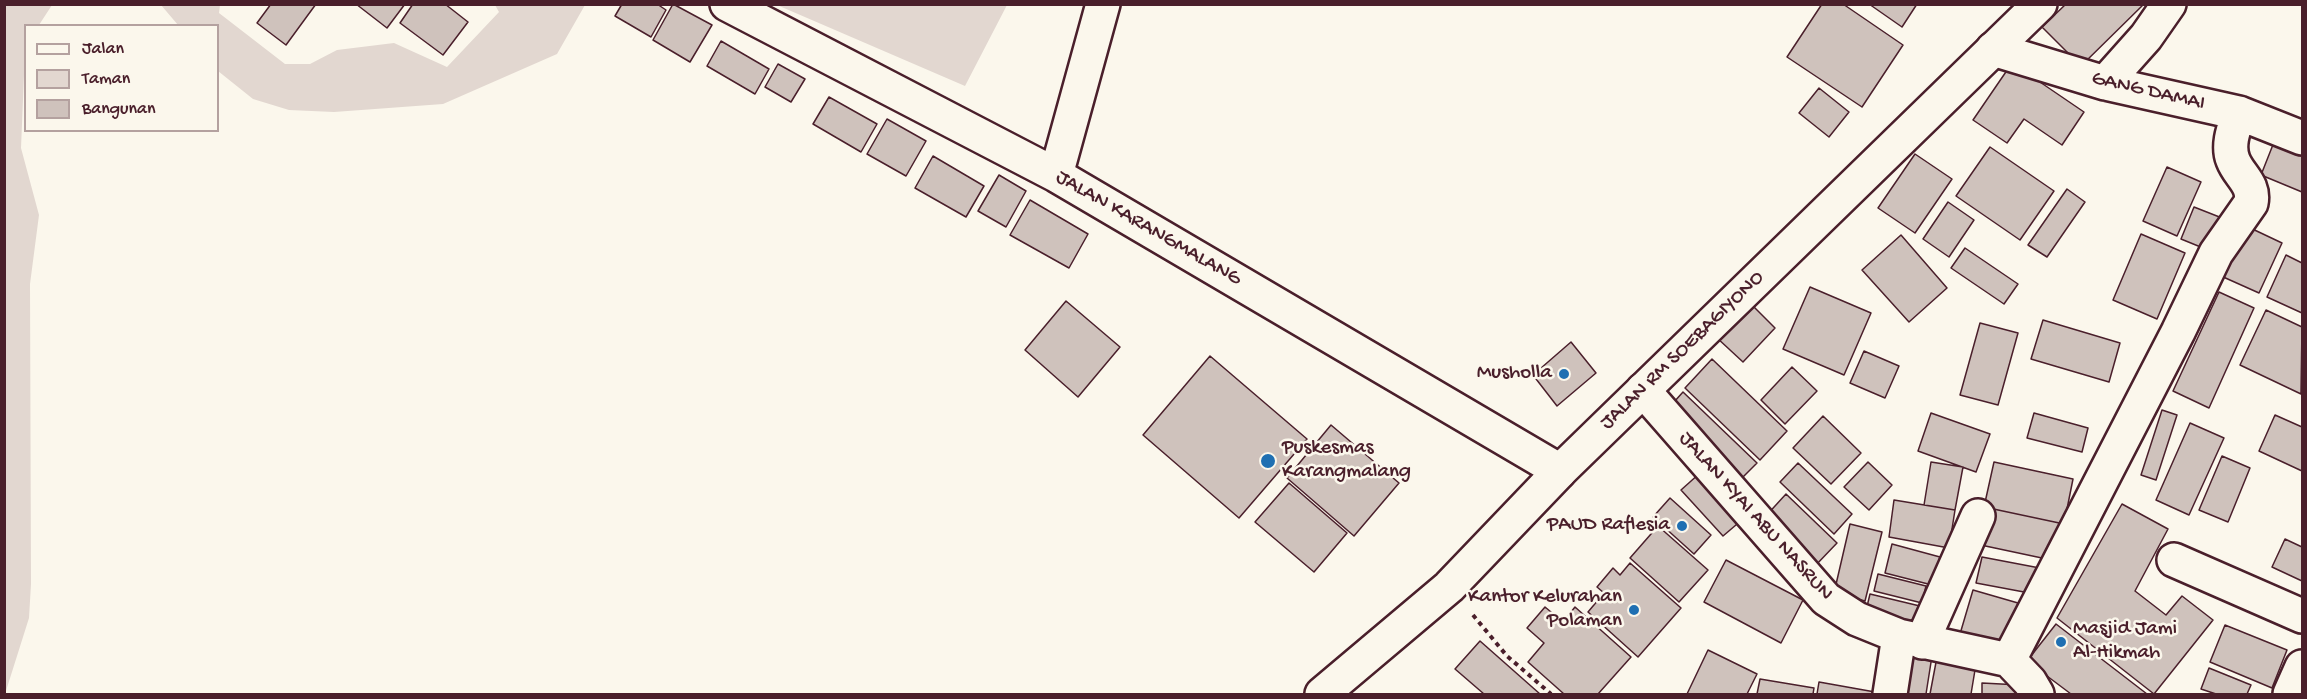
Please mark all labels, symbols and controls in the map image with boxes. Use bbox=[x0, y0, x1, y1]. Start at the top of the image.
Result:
legend bbox=[24, 24, 219, 132]
text: Jalan bbox=[82, 39, 124, 60]
street label: GANG DAMAI bbox=[2089, 67, 2207, 117]
text: Taman bbox=[82, 69, 130, 90]
text: Bangunan bbox=[82, 99, 156, 120]
street label: JALAN KARANGMALANG bbox=[1051, 165, 1245, 293]
street label: JALAN RM SOEBAGIYONO bbox=[1596, 266, 1770, 436]
place label: Musholla bbox=[1477, 361, 1552, 387]
marker: Musholla bbox=[1557, 367, 1571, 381]
street label: JALAN KYAI ABU NASRUN bbox=[1672, 427, 1838, 607]
place label: Puskesmas Karangmalang bbox=[1282, 436, 1411, 486]
marker: Puskesmas Karangmalang bbox=[1259, 452, 1277, 470]
place label: PAUD Raflesia bbox=[1547, 513, 1670, 539]
marker: PAUD Raflesia bbox=[1675, 519, 1689, 533]
place label: Kantor Kelurahan Polaman bbox=[1468, 585, 1622, 635]
marker: Kantor Kelurahan Polaman bbox=[1627, 603, 1641, 617]
place label: Masjid Jami Al-Hikmah bbox=[2073, 617, 2177, 667]
marker: Masjid Jami Al-Hikmah bbox=[2054, 635, 2068, 649]

